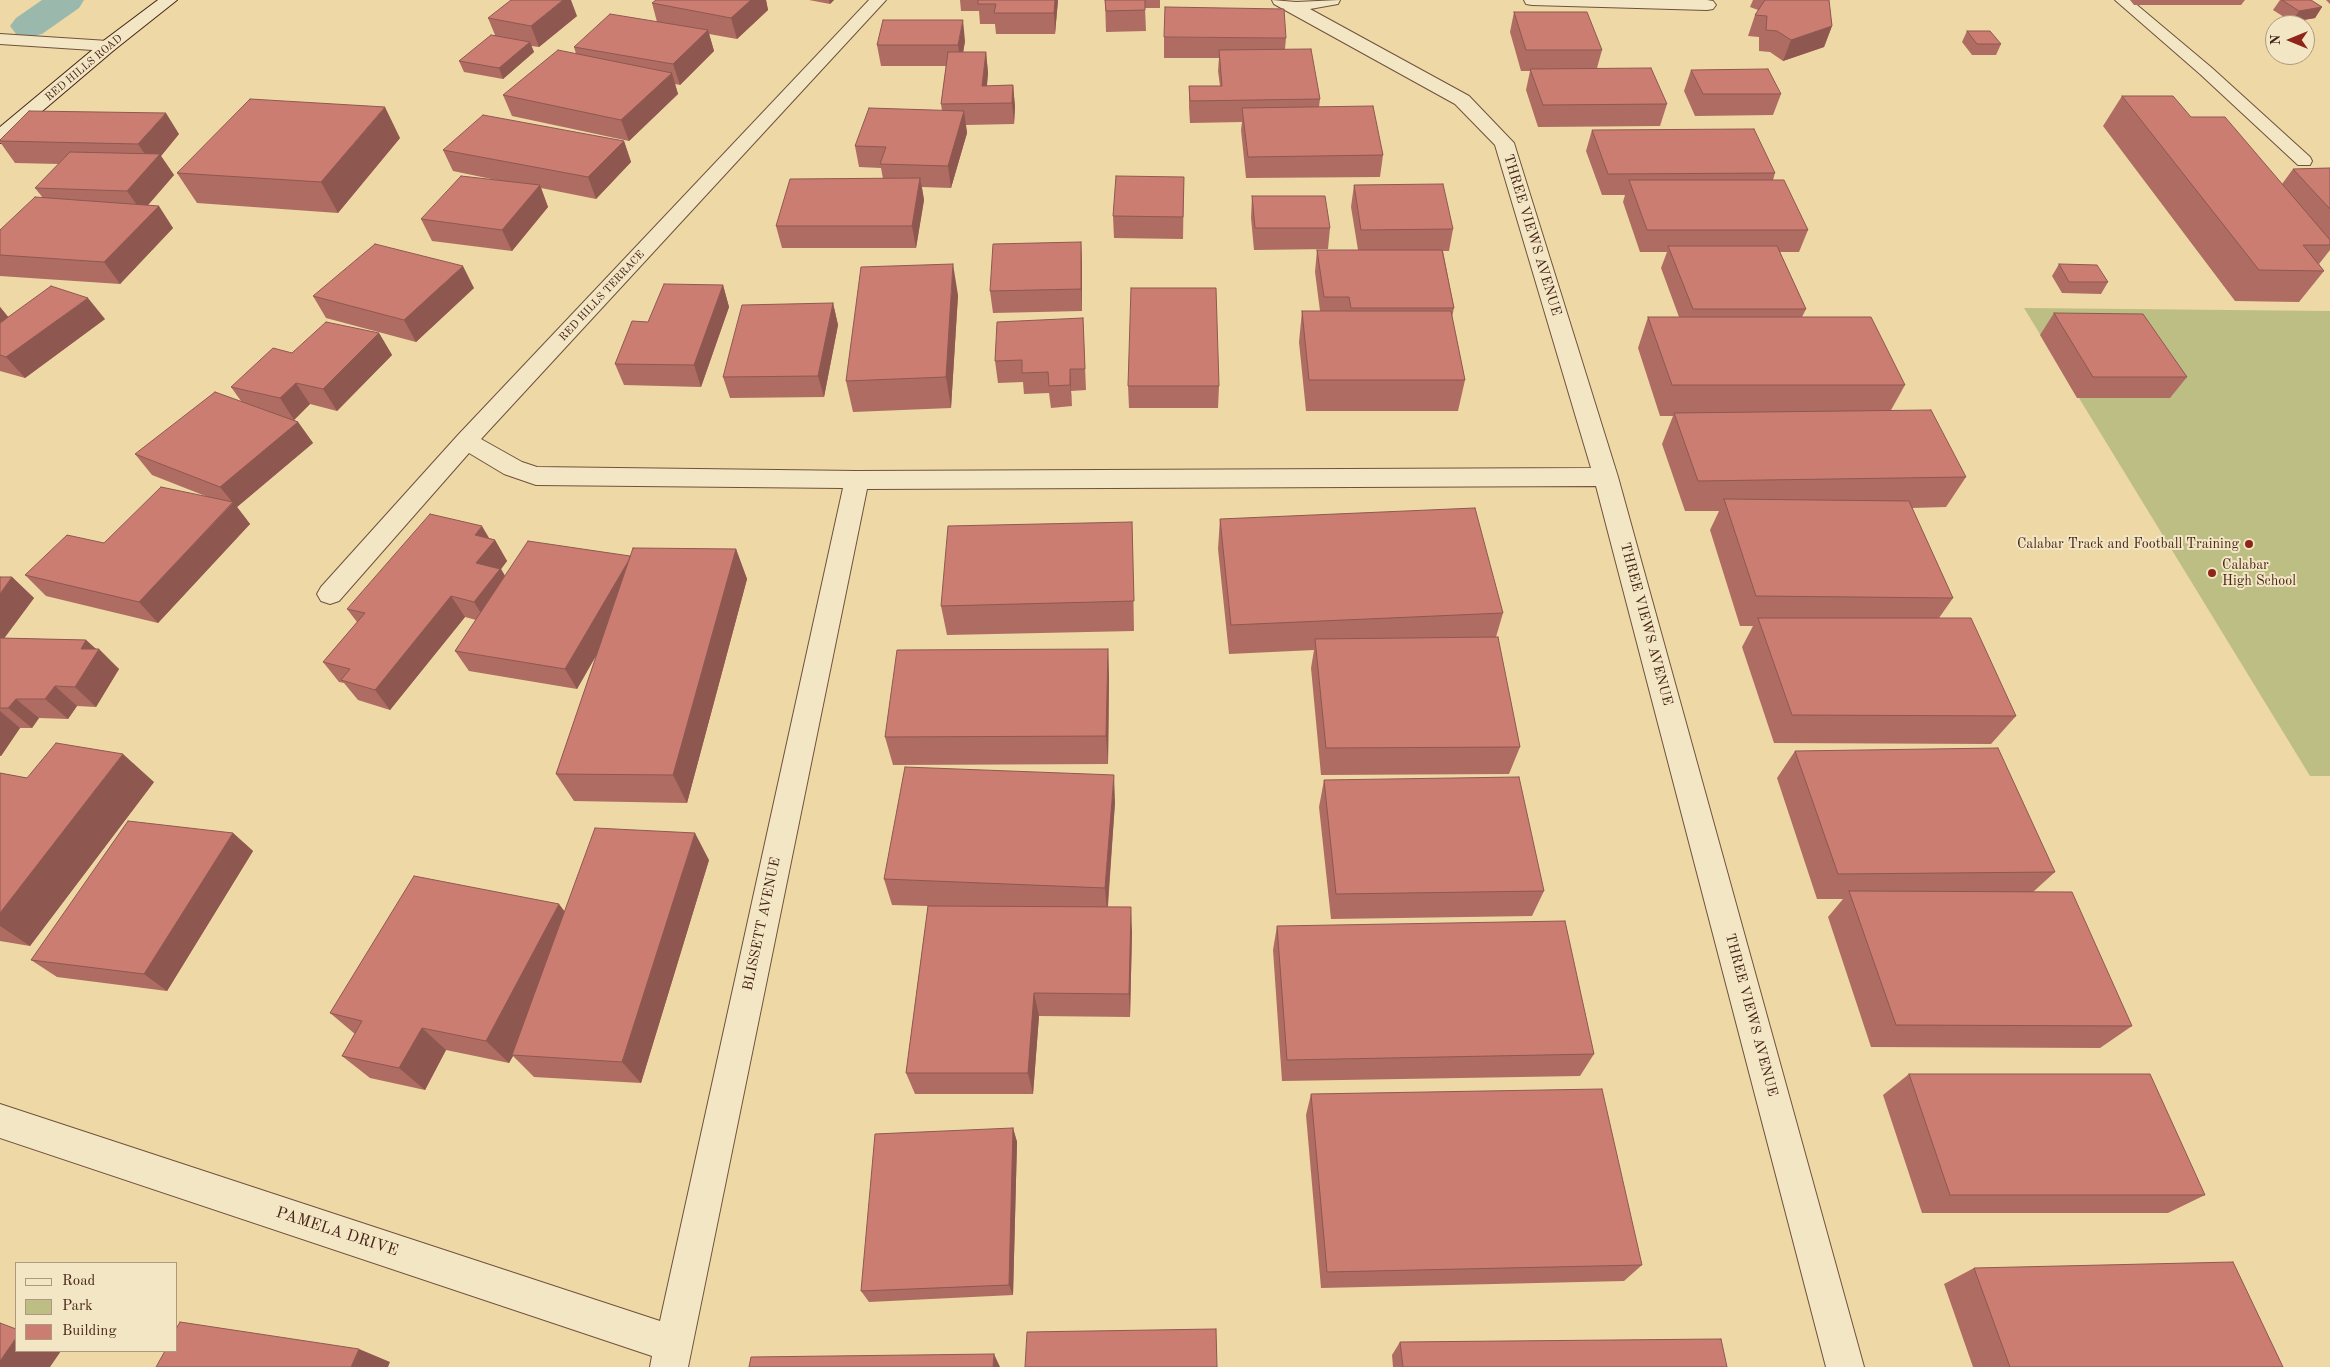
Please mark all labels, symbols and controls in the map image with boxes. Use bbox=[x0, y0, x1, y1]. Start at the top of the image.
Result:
north arrow bbox=[2265, 15, 2315, 65]
street label: RED HILLS ROAD bbox=[43, 32, 125, 104]
text: N bbox=[2269, 35, 2283, 45]
street label: THREE VIEWS AVENUE bbox=[1499, 152, 1565, 318]
street label: RED HILLS TERRACE bbox=[557, 248, 647, 344]
place label: Calabar Track and Football Training bbox=[2017, 536, 2239, 552]
marker: Calabar Track and Football Training bbox=[2243, 538, 2255, 550]
street label: THREE VIEWS AVENUE bbox=[1616, 541, 1676, 707]
place label: Calabar High School bbox=[2222, 557, 2296, 590]
marker: Calabar High School bbox=[2206, 567, 2218, 579]
street label: BLISSETT AVENUE bbox=[740, 856, 784, 992]
street label: THREE VIEWS AVENUE bbox=[1721, 932, 1781, 1098]
street label: PAMELA DRIVE bbox=[273, 1203, 401, 1261]
legend bbox=[15, 1262, 178, 1352]
text: Road bbox=[62, 1274, 95, 1289]
text: Park bbox=[62, 1299, 93, 1314]
text: Building bbox=[62, 1324, 117, 1339]

